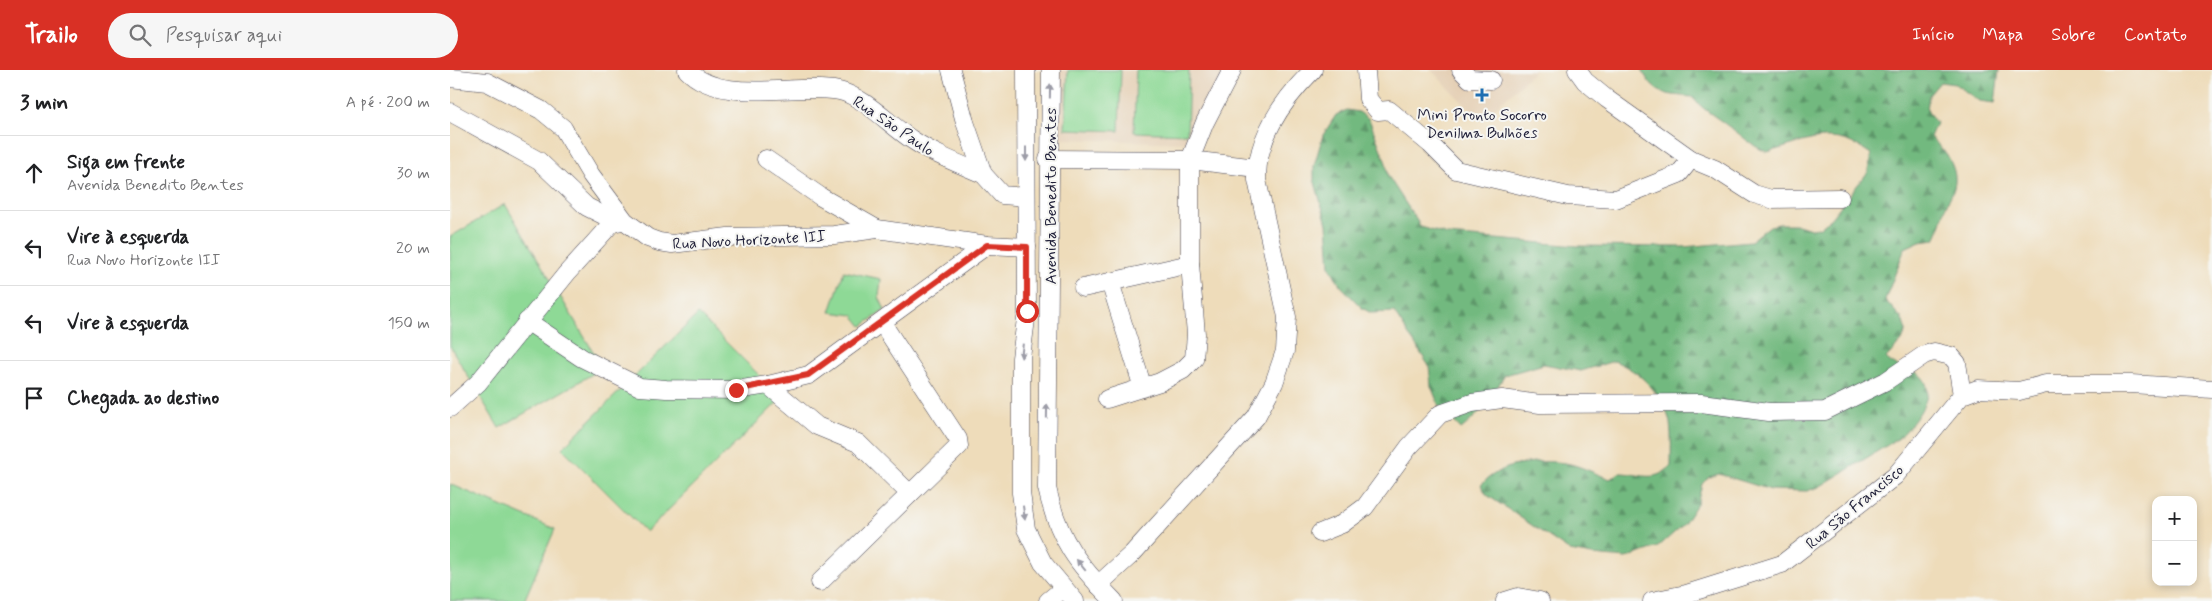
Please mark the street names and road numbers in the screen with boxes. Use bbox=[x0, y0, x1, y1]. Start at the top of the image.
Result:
street label: Rua São Paulo bbox=[848, 91, 938, 161]
street label: Avenida Benedito Bentes bbox=[1041, 108, 1062, 284]
street label: Rua Novo Horizonte III bbox=[672, 226, 826, 255]
street label: Rua São Francisco bbox=[1802, 460, 1909, 554]

